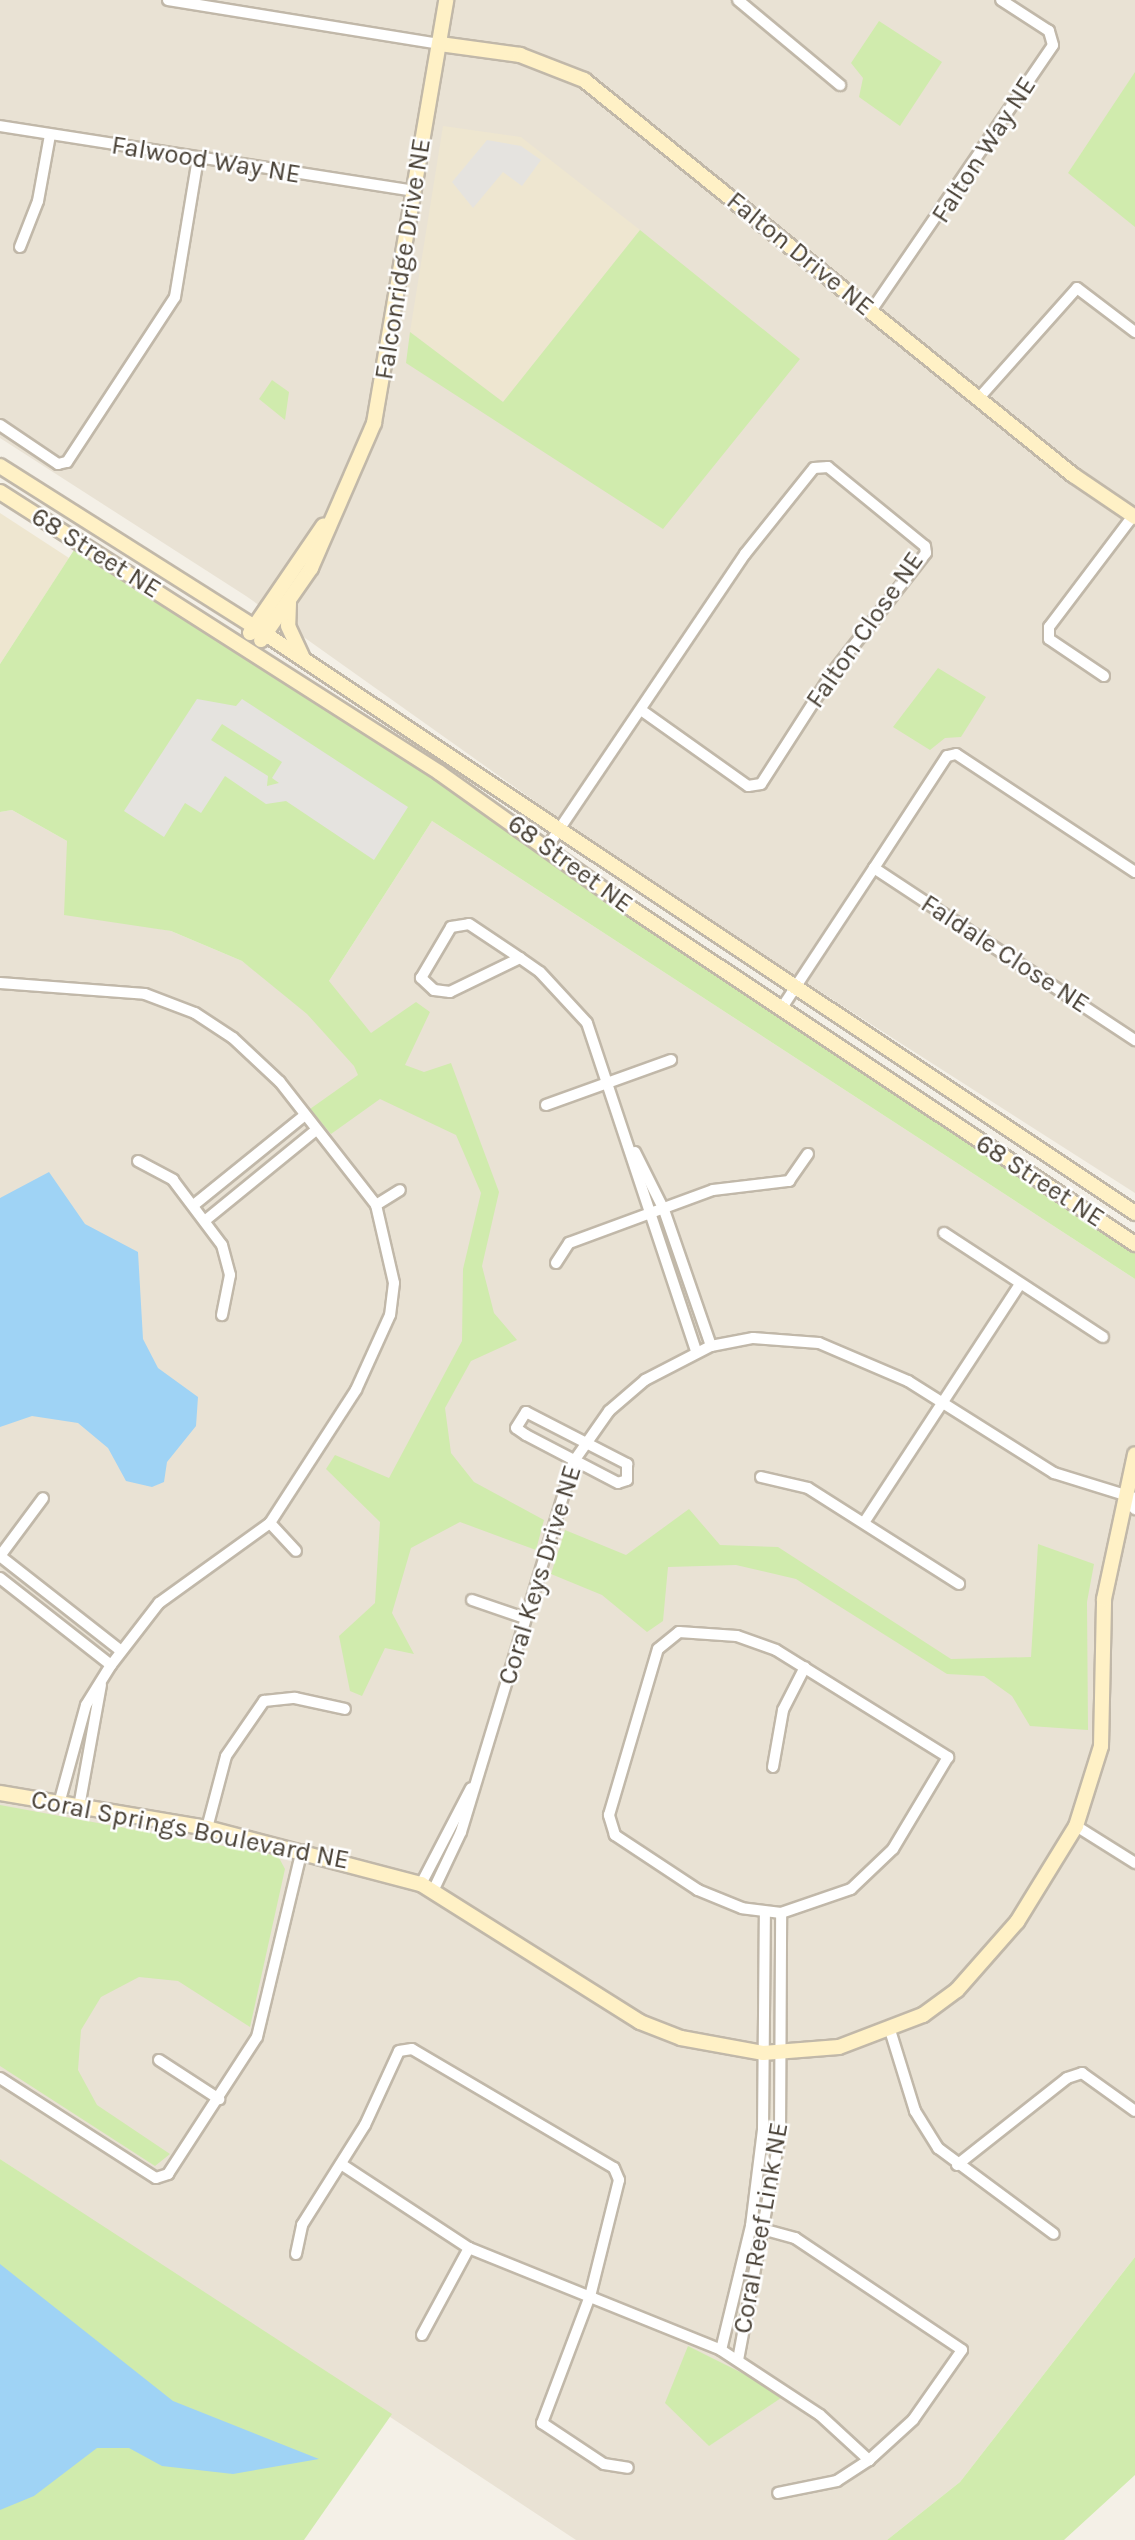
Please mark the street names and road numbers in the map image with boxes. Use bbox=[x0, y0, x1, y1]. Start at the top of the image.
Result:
street label: Falton Way NE bbox=[925, 71, 1043, 229]
street label: Falwood Way NE bbox=[109, 130, 303, 190]
street label: Falconridge Drive NE bbox=[369, 136, 437, 382]
street label: Falton Drive NE bbox=[720, 185, 880, 323]
street label: 68 Street NE bbox=[25, 501, 167, 605]
street label: Falton Close NE bbox=[800, 546, 930, 714]
street label: 68 Street NE bbox=[501, 808, 639, 920]
street label: Faldale Close NE bbox=[915, 888, 1095, 1020]
street label: 68 Street NE bbox=[970, 1128, 1110, 1234]
street label: Coral Keys Drive NE bbox=[492, 1462, 588, 1688]
street label: Coral Springs Boulevard NE bbox=[28, 1784, 352, 1876]
street label: Coral Reef Link NE bbox=[727, 2120, 795, 2336]

